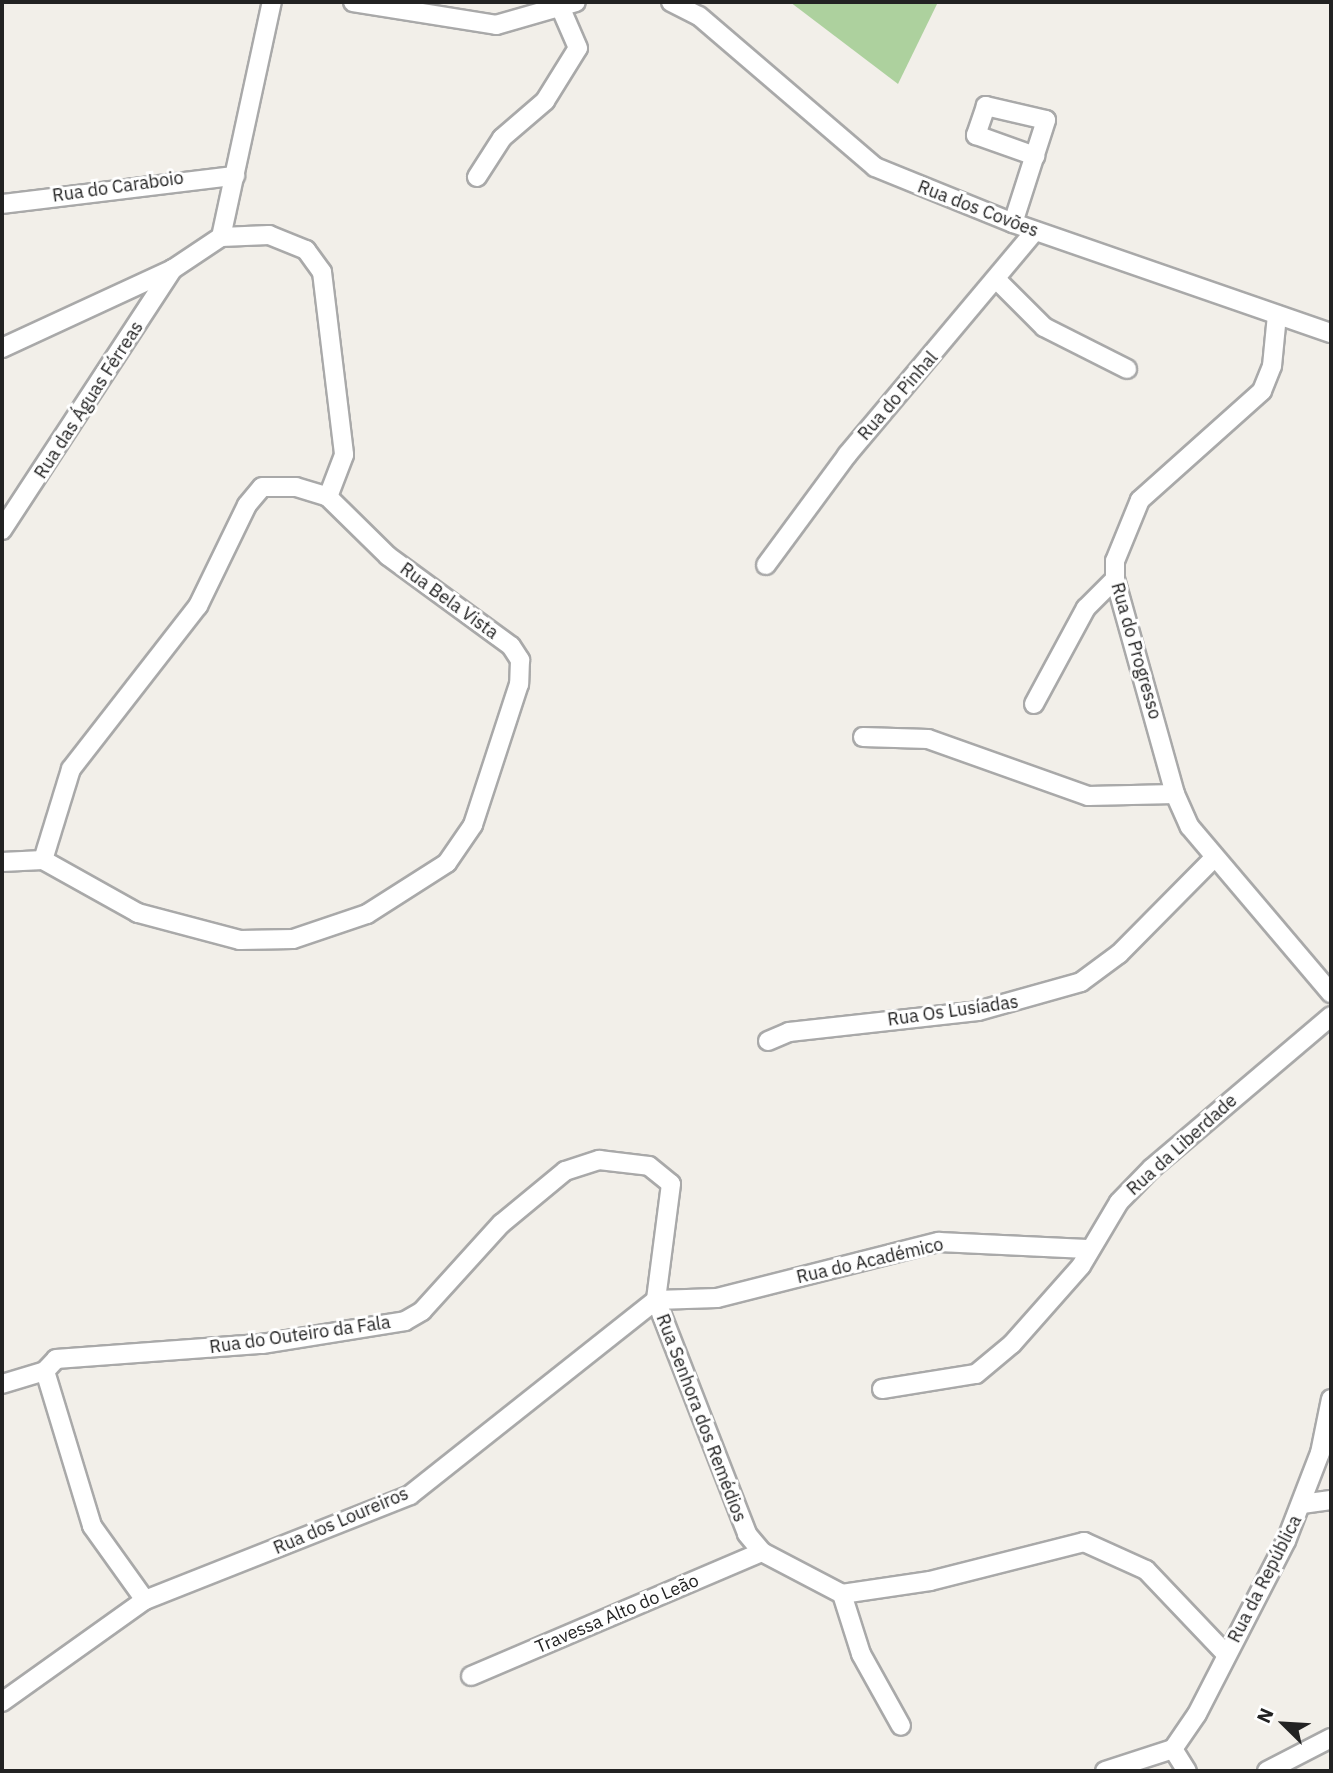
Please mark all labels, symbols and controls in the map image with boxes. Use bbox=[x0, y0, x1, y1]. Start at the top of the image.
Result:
street label: Rua do Caraboio bbox=[51, 167, 185, 207]
street label: Rua dos Covões bbox=[915, 176, 1041, 242]
street label: Rua das Águas Férreas bbox=[30, 317, 148, 483]
street label: Rua do Pinhal bbox=[854, 347, 942, 445]
street label: Rua Bela Vista bbox=[396, 558, 502, 644]
street label: Rua do Progresso bbox=[1106, 580, 1166, 722]
street label: Rua Os Lusíadas bbox=[886, 991, 1020, 1031]
street label: Rua da Liberdade bbox=[1123, 1090, 1241, 1200]
street label: Rua do Académico bbox=[794, 1234, 946, 1288]
street label: Rua Senhora dos Remédios bbox=[651, 1311, 751, 1525]
street label: Rua do Outeiro da Fala bbox=[208, 1312, 392, 1358]
street label: Rua dos Loureiros bbox=[270, 1483, 412, 1559]
street label: Rua da República bbox=[1224, 1512, 1306, 1646]
street label: Travessa Alto do Leão bbox=[532, 1570, 702, 1658]
north arrow bbox=[1249, 1689, 1319, 1759]
text: N bbox=[1251, 1704, 1279, 1727]

